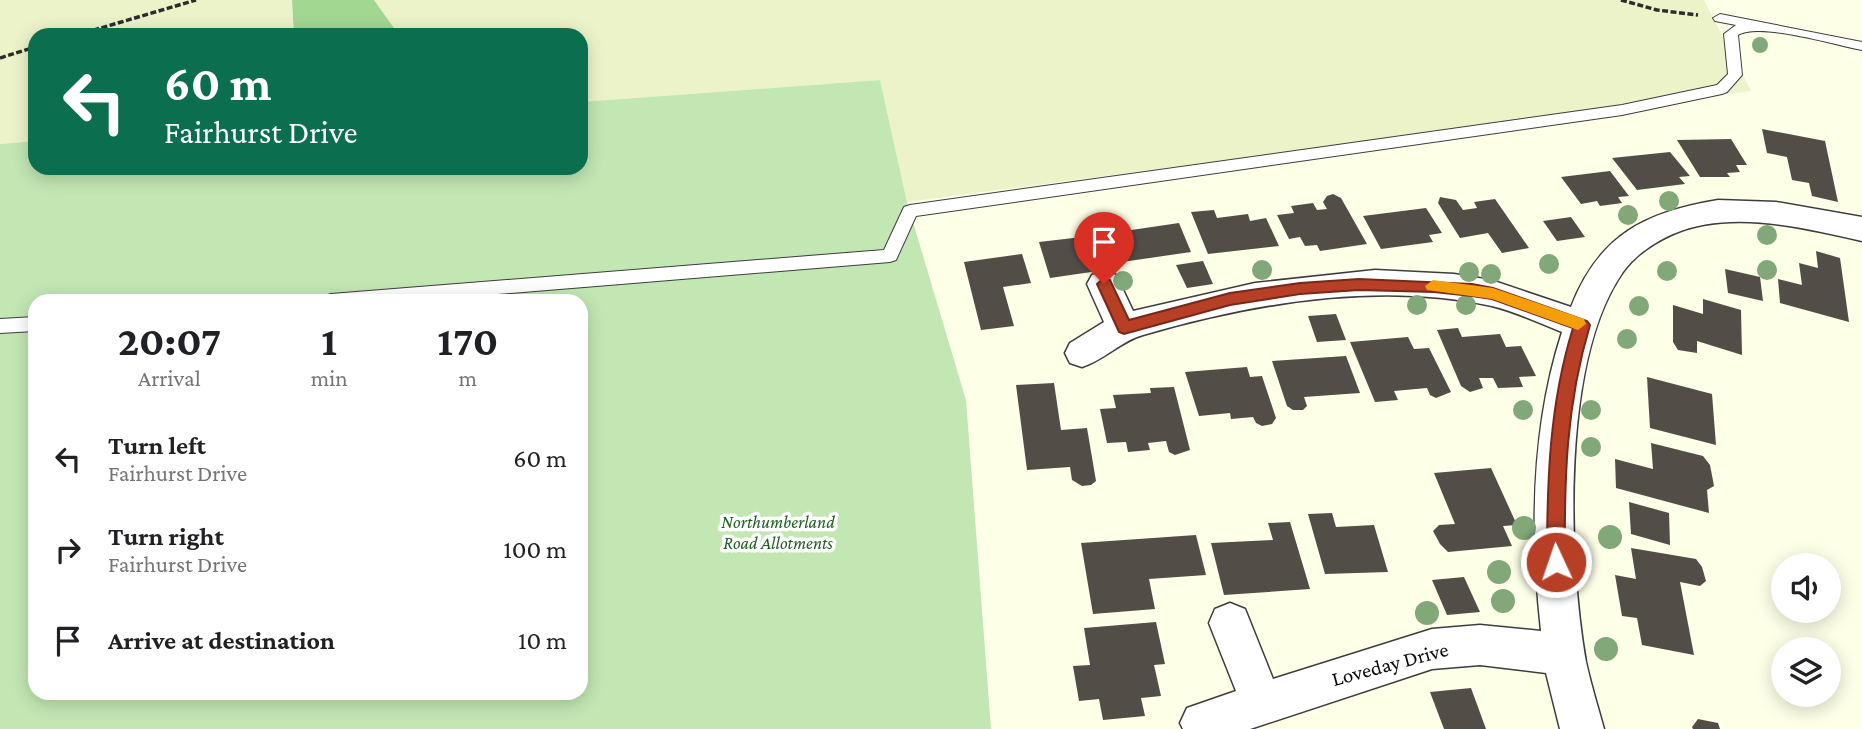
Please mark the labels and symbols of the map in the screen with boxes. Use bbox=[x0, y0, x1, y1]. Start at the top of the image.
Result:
pin bbox=[1074, 212, 1134, 284]
park label: Northumberland Road Allotments bbox=[721, 512, 835, 553]
position arrow bbox=[1519, 525, 1593, 599]
street label: Loveday Drive bbox=[1329, 637, 1451, 691]

